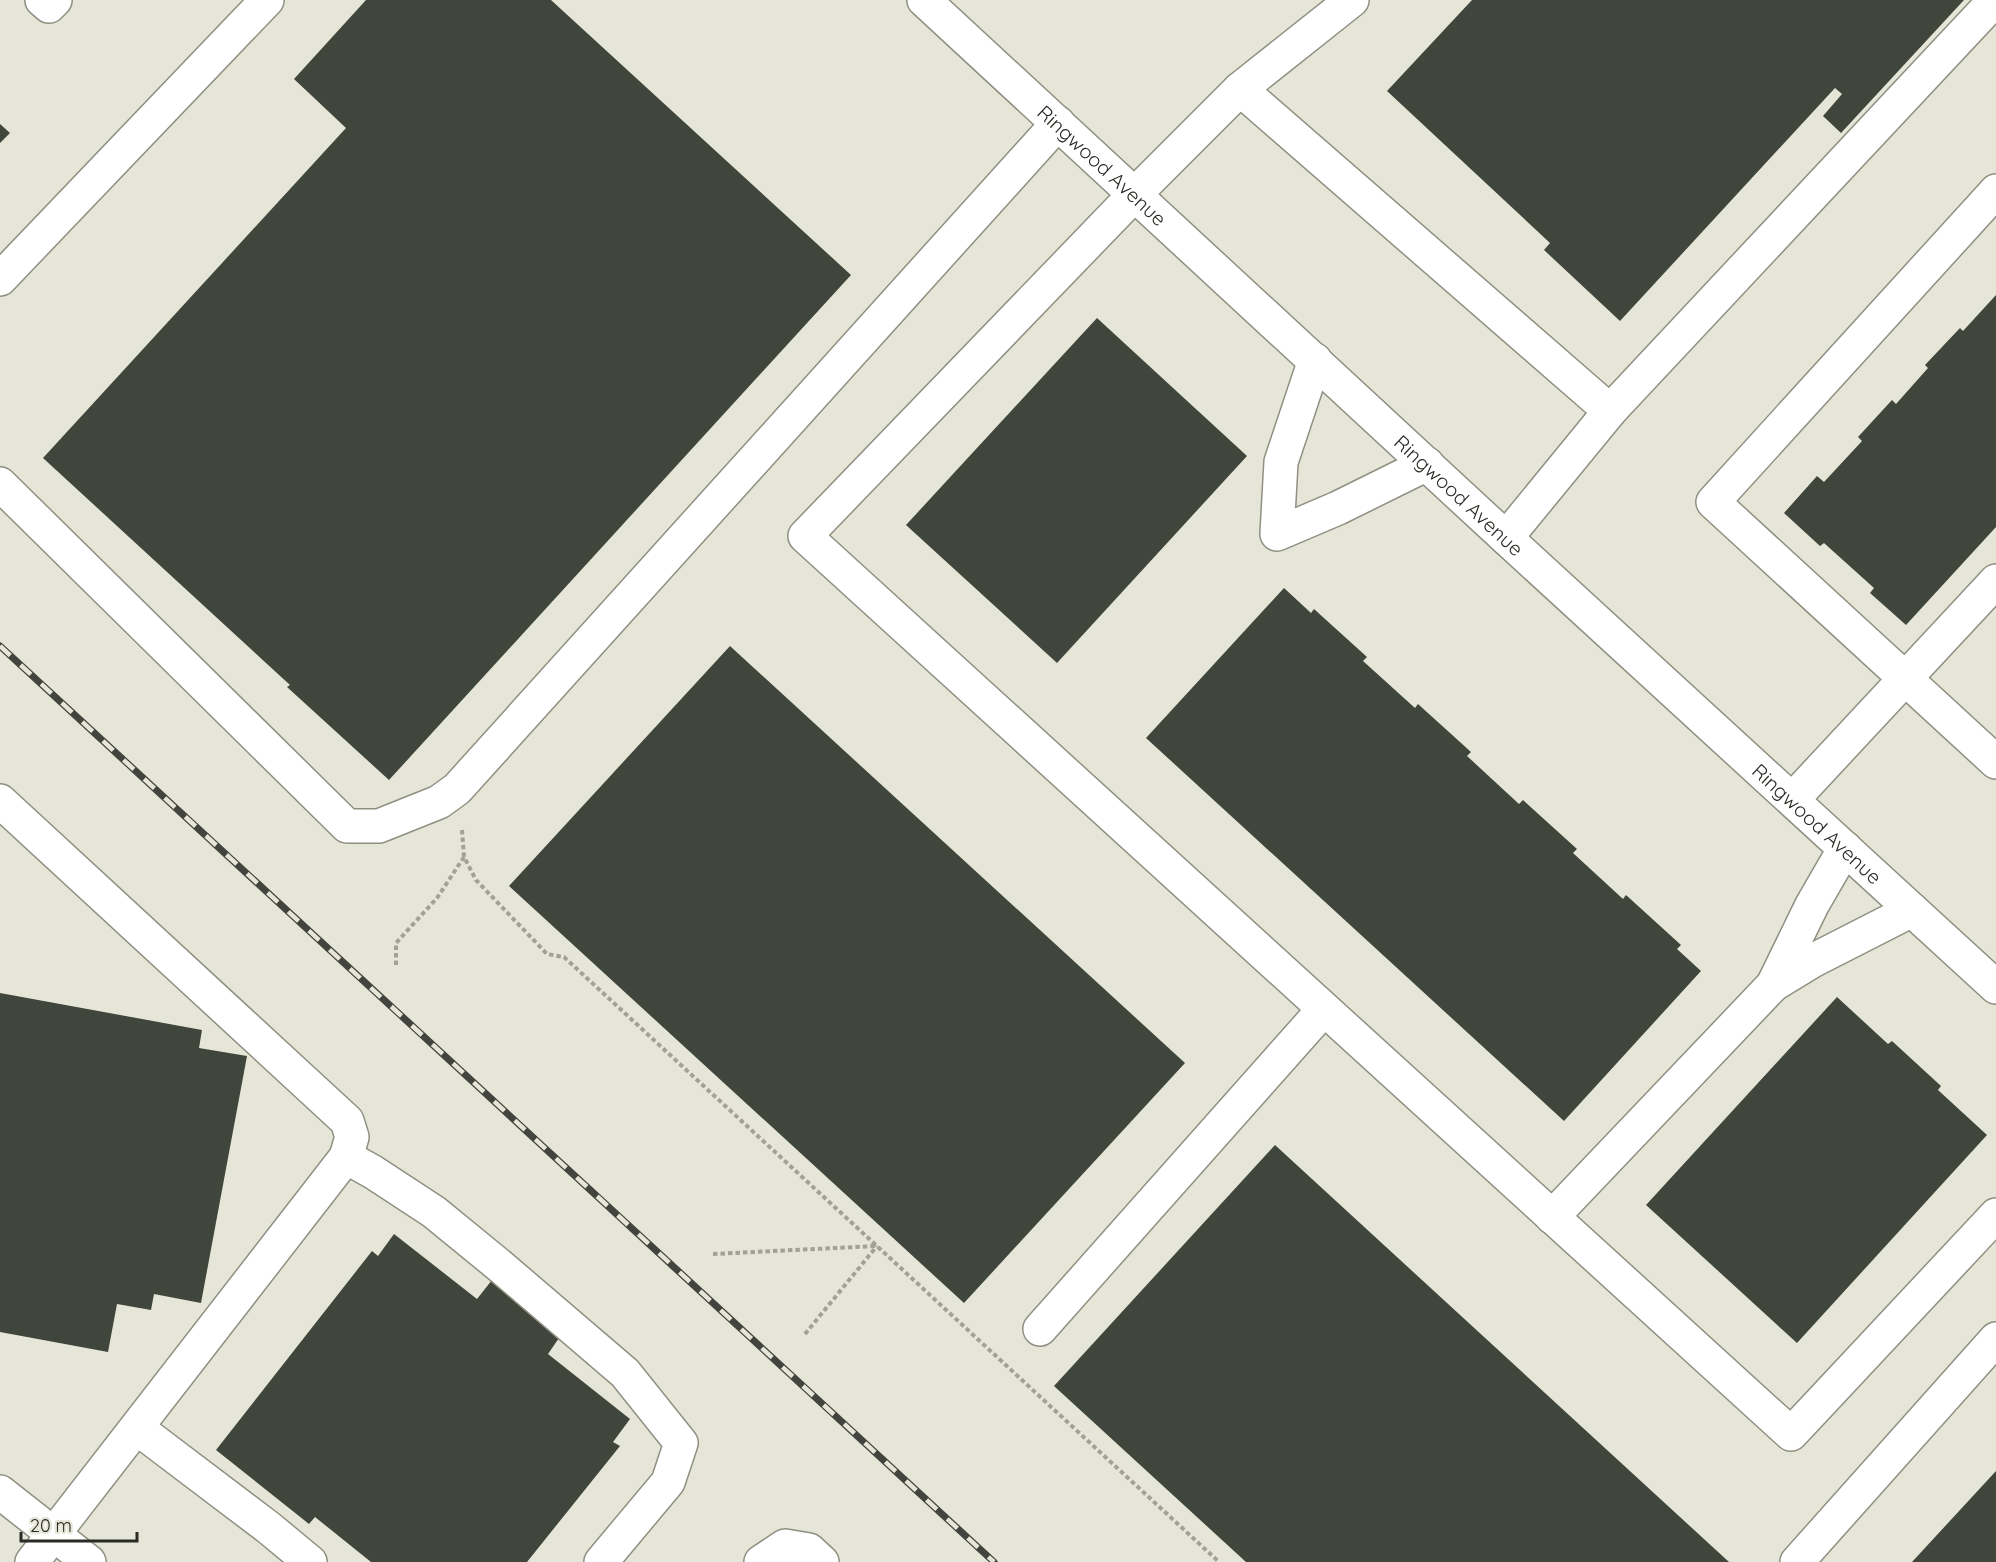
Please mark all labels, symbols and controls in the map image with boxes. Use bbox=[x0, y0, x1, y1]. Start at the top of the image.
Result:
street label: Ringwood Avenue bbox=[1033, 99, 1172, 231]
street label: Ringwood Avenue bbox=[1390, 429, 1529, 561]
street label: Ringwood Avenue bbox=[1747, 758, 1887, 889]
scale bar bbox=[21, 1505, 136, 1543]
text: 20 m bbox=[30, 1514, 72, 1537]

